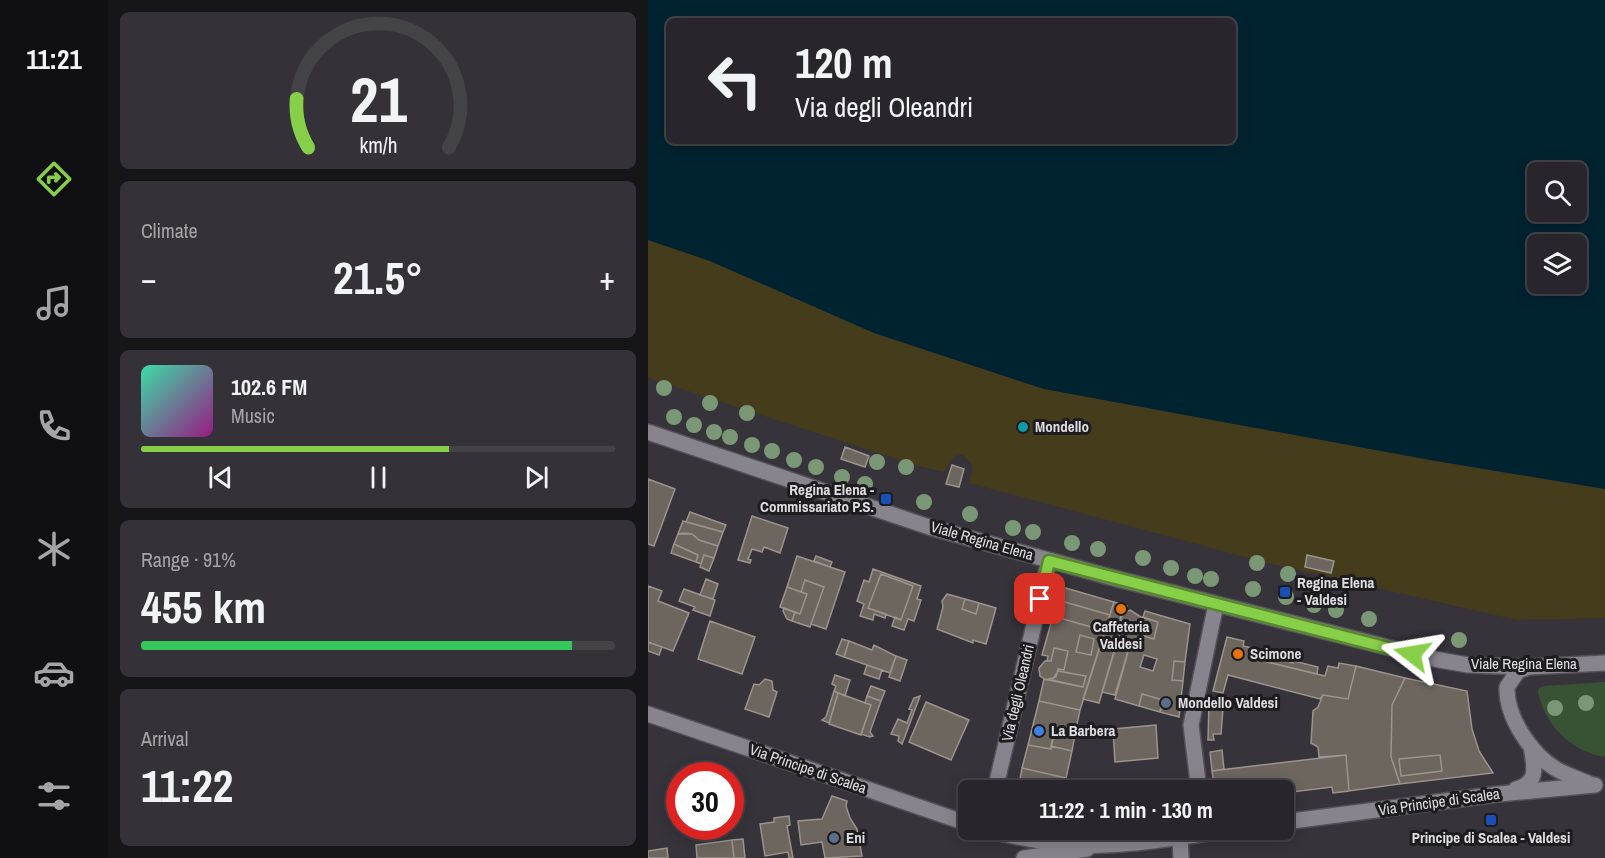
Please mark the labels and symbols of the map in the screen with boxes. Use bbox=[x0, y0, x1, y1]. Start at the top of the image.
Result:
place label: Mondello bbox=[1035, 416, 1089, 437]
marker: Mondello bbox=[1016, 420, 1030, 434]
place label: Regina Elena - Commissariato P.S. bbox=[760, 479, 874, 517]
marker: Regina Elena - Commissariato P.S. bbox=[879, 492, 893, 506]
street label: Viale Regina Elena bbox=[928, 516, 1036, 565]
place label: Regina Elena - Valdesi bbox=[1297, 572, 1374, 610]
pin bbox=[1014, 573, 1065, 624]
marker: Regina Elena - Valdesi bbox=[1278, 585, 1292, 599]
marker: Caffeteria Valdesi bbox=[1114, 602, 1128, 616]
place label: Caffeteria Valdesi bbox=[1093, 616, 1150, 654]
position arrow bbox=[1380, 622, 1444, 686]
street label: Via degli Oleandri bbox=[996, 642, 1039, 743]
place label: Scimone bbox=[1250, 643, 1301, 664]
marker: Scimone bbox=[1231, 647, 1245, 661]
street label: Viale Regina Elena bbox=[1471, 653, 1577, 674]
place label: Mondello Valdesi bbox=[1178, 692, 1278, 713]
marker: Mondello Valdesi bbox=[1159, 696, 1173, 710]
place label: La Barbera bbox=[1051, 720, 1115, 741]
marker: La Barbera bbox=[1032, 724, 1046, 738]
street label: Via Principe di Scalea bbox=[747, 739, 869, 798]
speed limit sign: 30 bbox=[666, 762, 744, 840]
street label: Via Principe di Scalea bbox=[1377, 783, 1501, 820]
marker: Principe di Scalea - Valdesi bbox=[1484, 813, 1498, 827]
place label: Eni bbox=[846, 827, 865, 848]
place label: Principe di Scalea - Valdesi bbox=[1412, 827, 1570, 848]
marker: Eni bbox=[827, 831, 841, 845]

